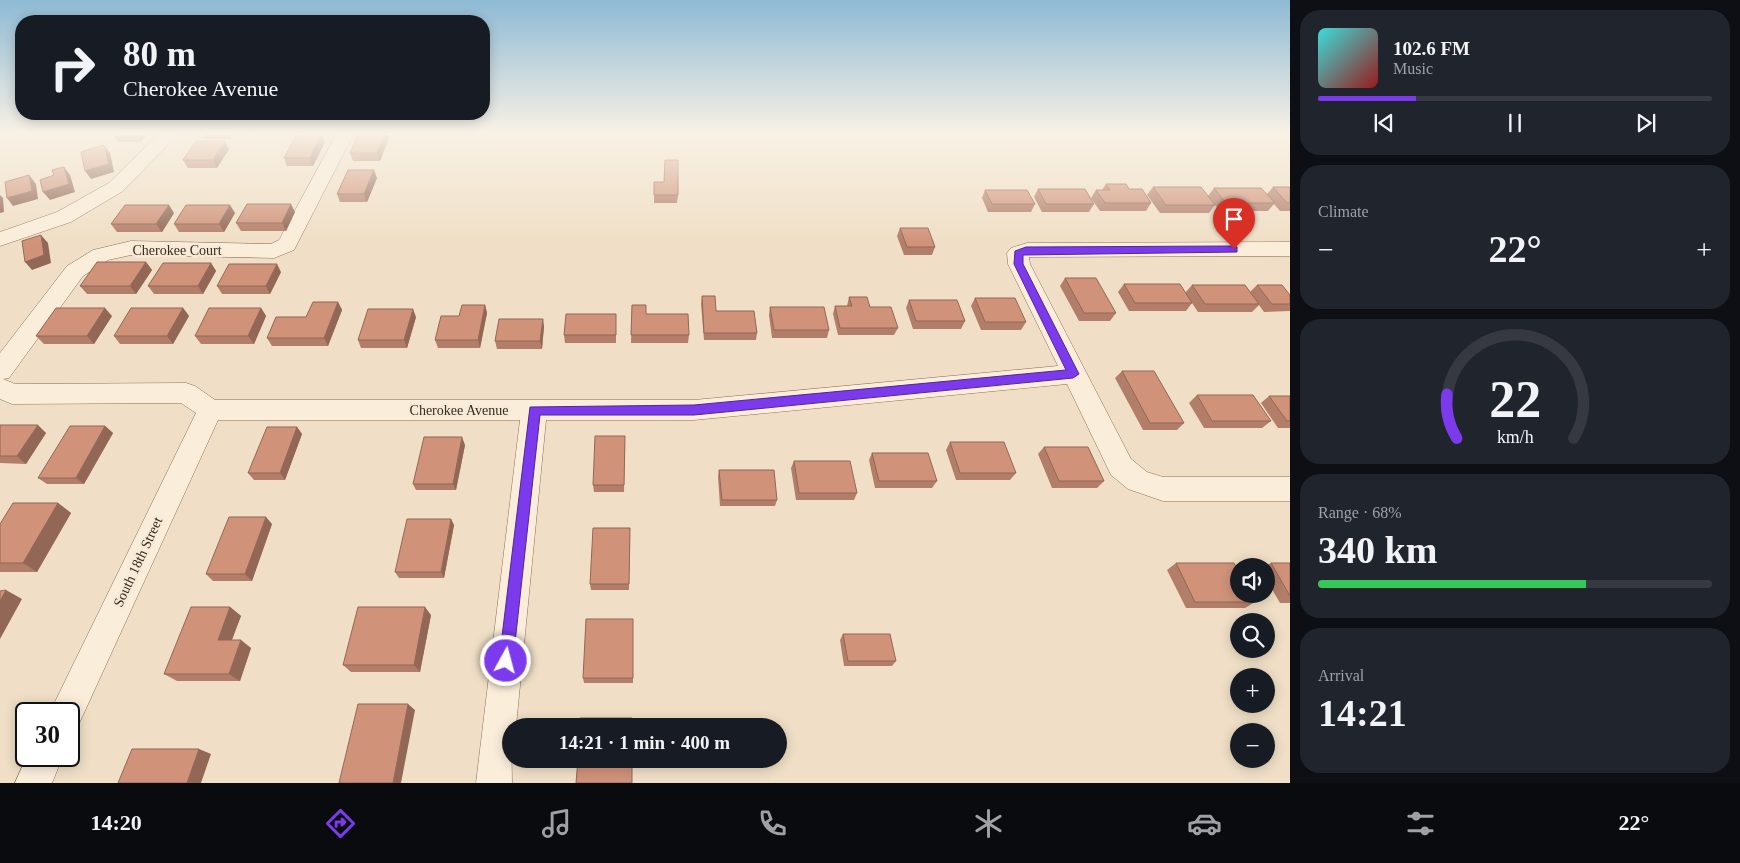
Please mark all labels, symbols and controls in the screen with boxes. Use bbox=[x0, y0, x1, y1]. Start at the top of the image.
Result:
icon: right bbox=[40, 35, 105, 100]
text: 80 m bbox=[123, 35, 196, 74]
text: 102.6 FM bbox=[1393, 38, 1470, 59]
text: Music bbox=[1393, 60, 1433, 77]
text: Cherokee Avenue bbox=[123, 76, 278, 101]
icon: previous bbox=[1370, 109, 1398, 137]
icon: pause bbox=[1501, 109, 1529, 137]
icon: next bbox=[1632, 109, 1660, 137]
pin bbox=[1213, 198, 1255, 249]
text: Climate bbox=[1318, 203, 1369, 220]
icon: arrive bbox=[1220, 205, 1248, 233]
text: 22° bbox=[1488, 228, 1542, 270]
text: − bbox=[1318, 234, 1334, 265]
text: + bbox=[1696, 234, 1712, 265]
street label: Cherokee Court bbox=[132, 243, 222, 258]
text: 22 bbox=[1489, 371, 1541, 428]
street label: Cherokee Avenue bbox=[410, 403, 508, 418]
text: km/h bbox=[1497, 427, 1533, 447]
text: Range · 68% bbox=[1318, 504, 1402, 521]
street label: South 18th Street bbox=[111, 515, 165, 609]
text: 340 km bbox=[1318, 529, 1437, 571]
map controls bbox=[1230, 558, 1275, 768]
button: sound bbox=[1230, 558, 1275, 603]
button: search bbox=[1230, 613, 1275, 658]
position arrow bbox=[479, 634, 531, 686]
text: Arrival bbox=[1318, 667, 1364, 684]
button: + bbox=[1230, 668, 1275, 713]
text: 14:21 bbox=[1318, 692, 1407, 734]
speed limit sign: 30 bbox=[15, 702, 80, 767]
button: − bbox=[1230, 723, 1275, 768]
text: 14:21 · 1 min · 400 m bbox=[559, 732, 730, 753]
icon: directions bbox=[323, 806, 358, 841]
icon: music bbox=[539, 806, 574, 841]
icon: phone bbox=[755, 806, 790, 841]
icon: climate bbox=[971, 806, 1006, 841]
icon: car bbox=[1187, 806, 1222, 841]
icon: filters bbox=[1403, 806, 1438, 841]
text: 14:20 bbox=[90, 810, 142, 835]
text: 22° bbox=[1619, 810, 1649, 835]

